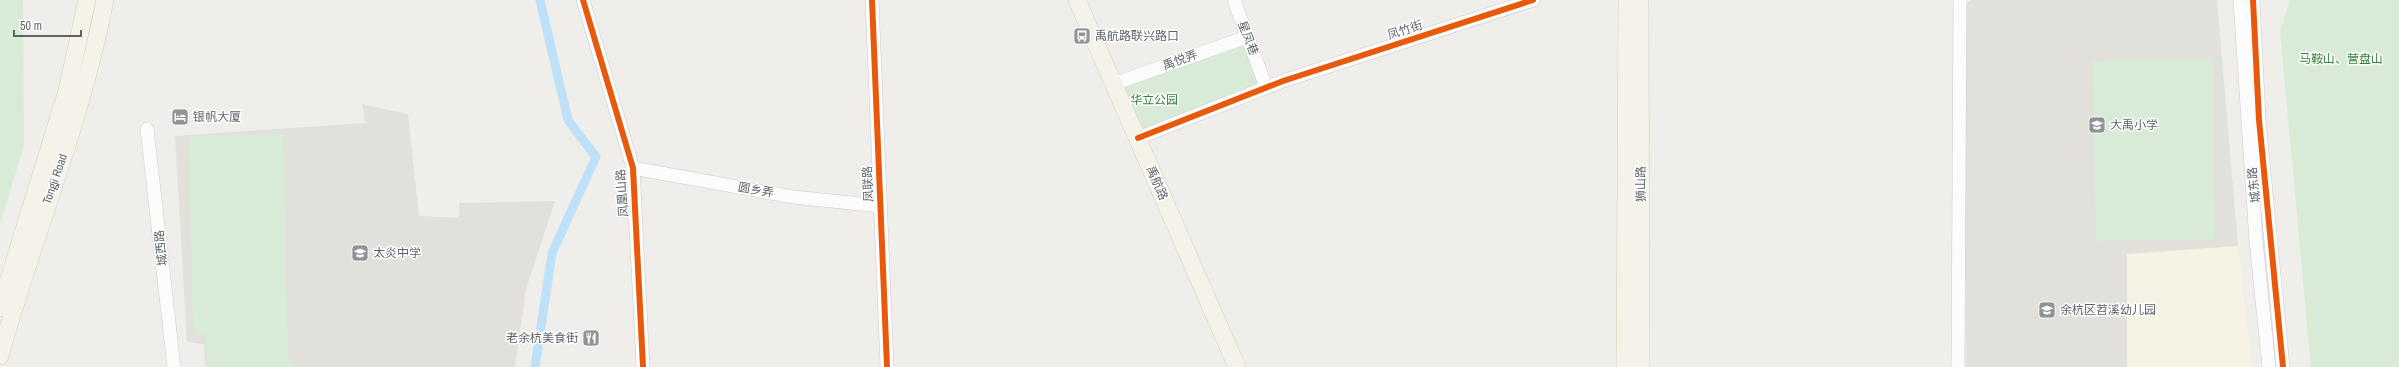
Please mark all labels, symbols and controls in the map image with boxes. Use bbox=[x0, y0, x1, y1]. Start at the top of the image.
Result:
scale bar bbox=[14, 12, 81, 38]
street label: 凤竹街 bbox=[1385, 17, 1425, 43]
text: 50 m bbox=[20, 18, 42, 34]
street label: 星凤巷 bbox=[1234, 18, 1262, 58]
bus stop icon: 禹航路联兴路口 bbox=[1072, 26, 1092, 46]
place label: 禹航路联兴路口 bbox=[1095, 28, 1179, 44]
street label: 禹悦弄 bbox=[1160, 46, 1200, 74]
park label: 马鞍山、营盘山 bbox=[2299, 51, 2383, 67]
park label: 华立公园 bbox=[1130, 92, 1178, 108]
hotel icon: 银帆大厦 bbox=[170, 107, 190, 127]
place label: 银帆大厦 bbox=[193, 109, 241, 125]
school or university icon: 大禹小学 bbox=[2087, 115, 2107, 135]
place label: 大禹小学 bbox=[2110, 117, 2158, 133]
street label: Tongji Road bbox=[39, 152, 71, 206]
street label: 禹航路 bbox=[1143, 163, 1171, 203]
street label: 凤联路 bbox=[859, 166, 877, 202]
street label: 狮山路 bbox=[1633, 166, 1649, 202]
street label: 城东路 bbox=[2244, 166, 2264, 204]
street label: 凤凰山路 bbox=[612, 168, 632, 218]
street label: 圆乡弄 bbox=[737, 179, 775, 201]
street label: 城西路 bbox=[151, 229, 171, 267]
school or university icon: 太炎中学 bbox=[350, 243, 370, 263]
place label: 太炎中学 bbox=[373, 245, 421, 261]
school or university icon: 余杭区苕溪幼儿园 bbox=[2037, 300, 2057, 320]
place label: 余杭区苕溪幼儿园 bbox=[2060, 302, 2156, 318]
restaurant icon: 老余杭美食街 bbox=[581, 328, 601, 348]
place label: 老余杭美食街 bbox=[506, 330, 578, 346]

